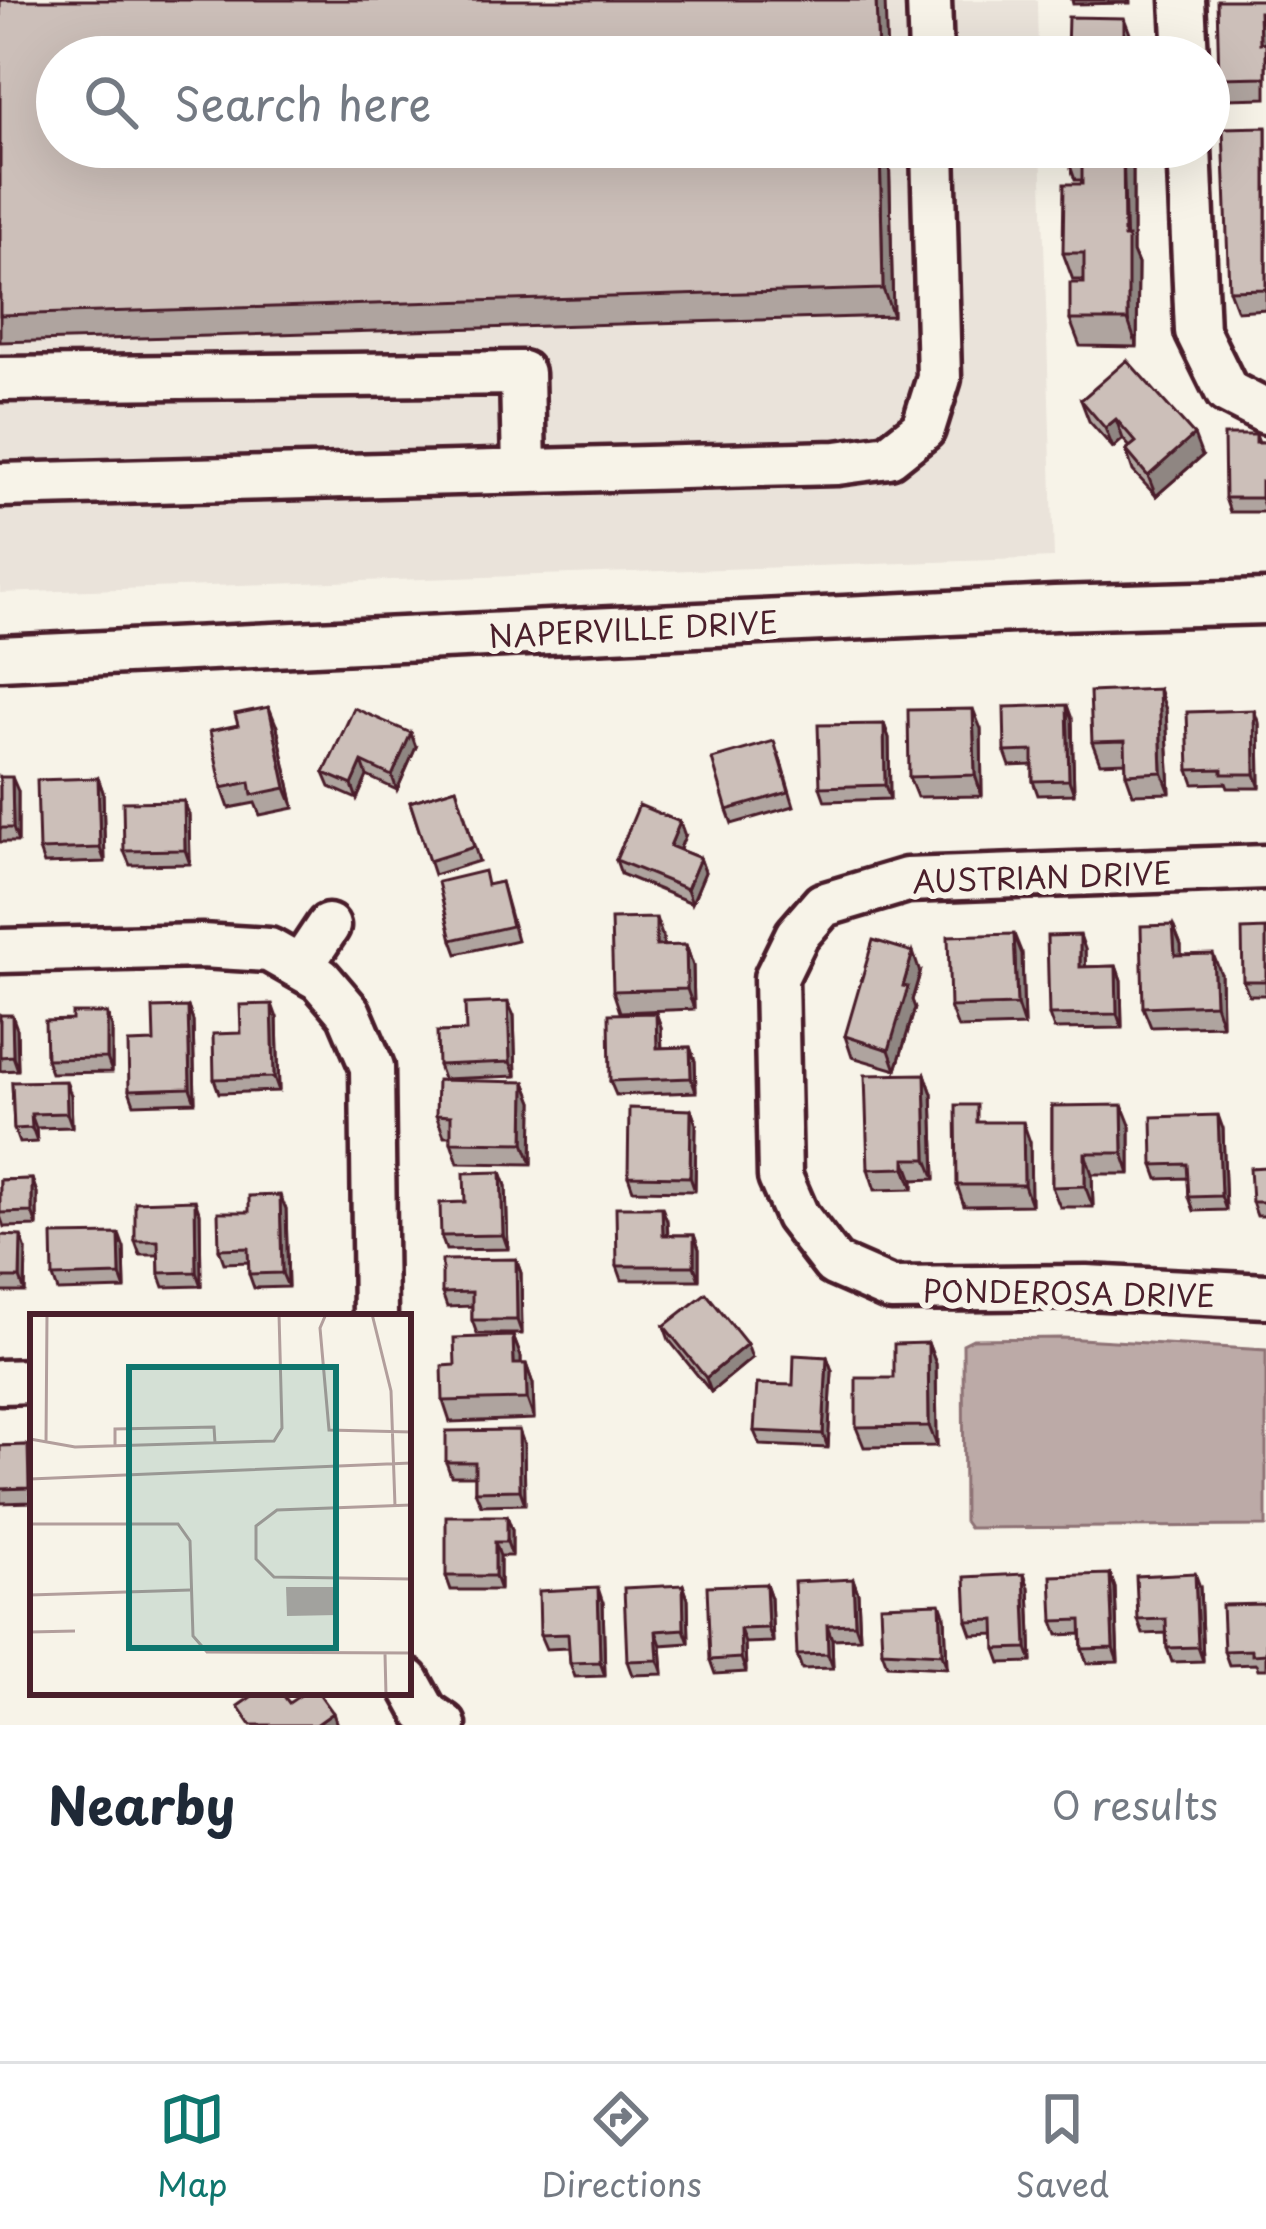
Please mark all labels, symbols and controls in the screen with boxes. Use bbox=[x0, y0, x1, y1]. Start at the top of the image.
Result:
search box bbox=[36, 36, 1230, 168]
text: Search here bbox=[174, 68, 431, 136]
icon: search bbox=[78, 69, 144, 135]
street label: NAPERVILLE DRIVE bbox=[487, 598, 779, 658]
street label: AUSTRIAN DRIVE bbox=[912, 849, 1172, 903]
street label: PONDEROSA DRIVE bbox=[922, 1267, 1216, 1317]
inset map bbox=[30, 1314, 411, 1695]
text: Nearby bbox=[48, 1765, 235, 1842]
text: 0 results bbox=[1052, 1774, 1218, 1833]
tab: Map bbox=[157, 2086, 227, 2208]
tab: Directions bbox=[541, 2086, 702, 2208]
tab: Saved bbox=[1015, 2086, 1109, 2208]

